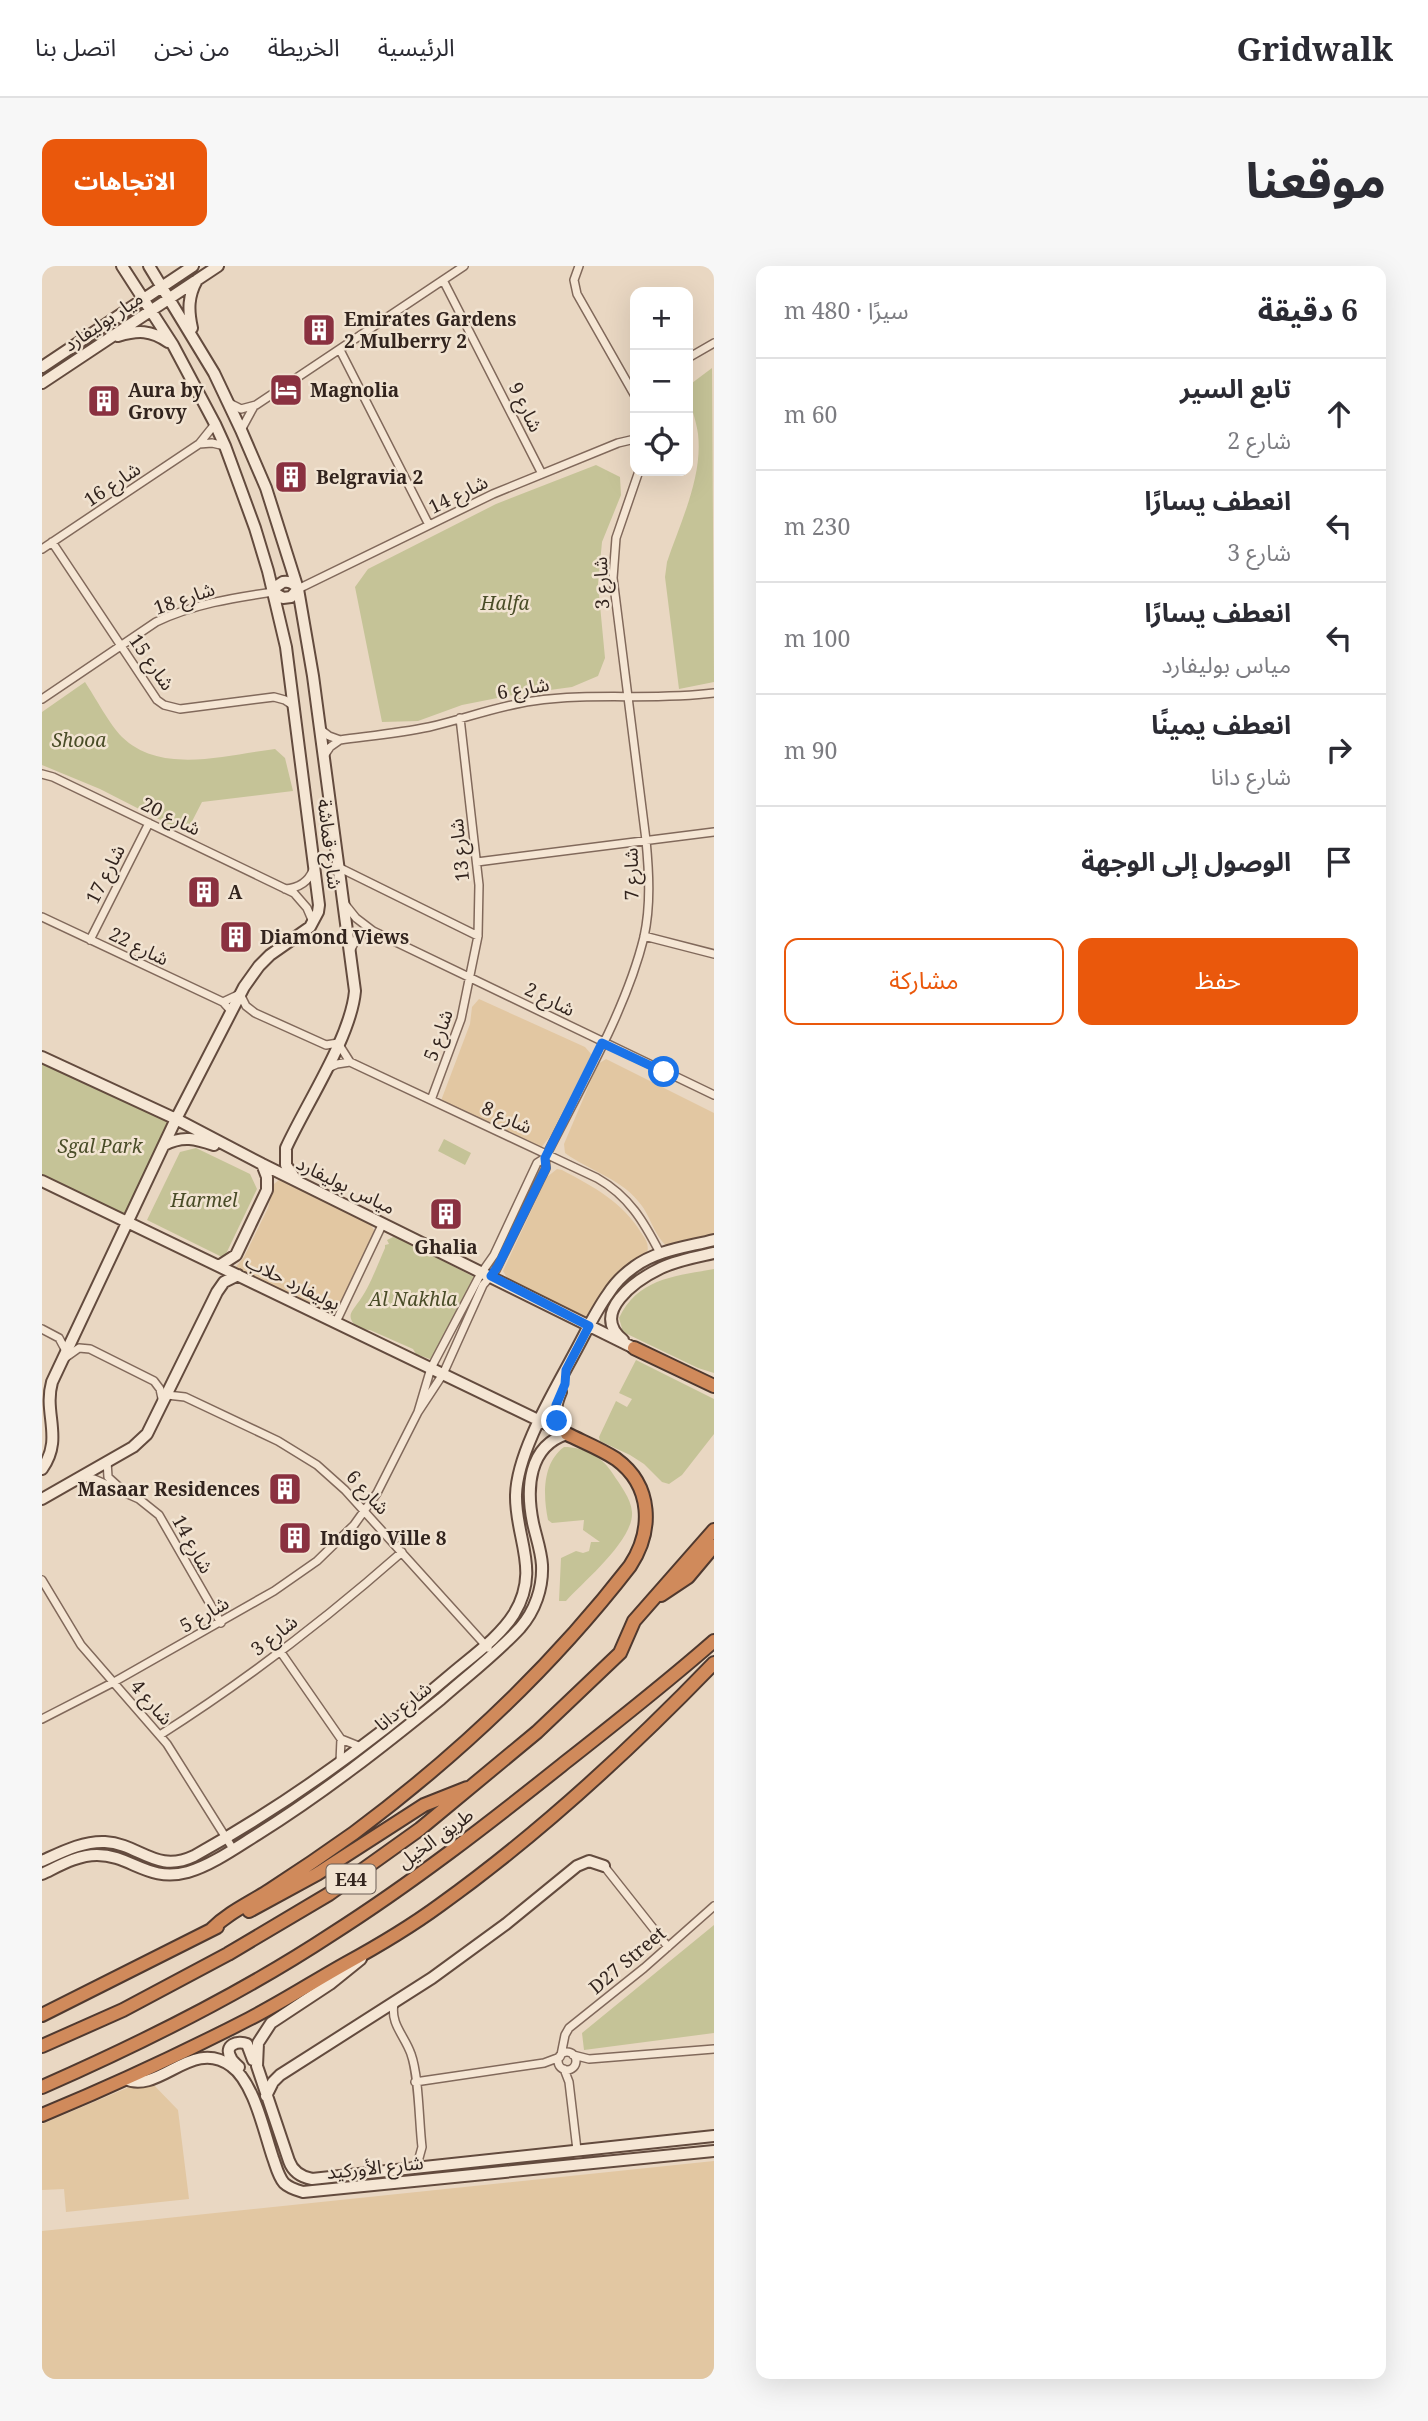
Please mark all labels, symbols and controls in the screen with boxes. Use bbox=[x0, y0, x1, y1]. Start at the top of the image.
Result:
text: Gridwalk bbox=[1237, 26, 1393, 71]
text: اتصل بنا bbox=[35, 30, 116, 63]
text: من نحن bbox=[154, 30, 230, 63]
text: الخريطة bbox=[268, 30, 340, 63]
text: الرئيسية bbox=[378, 30, 455, 63]
button: الاتجاهات bbox=[42, 139, 207, 226]
text: موقعنا bbox=[1246, 146, 1386, 212]
street label: ميار بوليفارد bbox=[58, 285, 148, 357]
map controls bbox=[630, 287, 693, 476]
button: + bbox=[630, 287, 693, 350]
text: 6 دقيقة bbox=[1258, 289, 1358, 330]
text: سيرًا · 480 m bbox=[784, 294, 909, 326]
place label: Emirates Gardens 2 Mulberry 2 bbox=[344, 306, 516, 354]
building icon: Emirates Gardens 2 Mulberry 2 bbox=[300, 311, 338, 349]
button: − bbox=[630, 350, 693, 413]
text: تابع السير bbox=[1180, 370, 1291, 406]
hotel icon: Magnolia bbox=[267, 371, 305, 409]
place label: Aura by Grovy bbox=[128, 377, 203, 425]
place label: Magnolia bbox=[310, 377, 399, 403]
street label: شارع 9 bbox=[502, 378, 549, 437]
building icon: Aura by Grovy bbox=[85, 382, 123, 420]
icon: ahead bbox=[1320, 395, 1358, 433]
text: 60 m bbox=[784, 398, 837, 430]
button: locate bbox=[630, 413, 693, 476]
text: شارع 2 bbox=[1227, 424, 1291, 456]
street label: شارع 16 bbox=[79, 456, 146, 513]
building icon: Belgravia 2 bbox=[272, 458, 310, 496]
place label: Belgravia 2 bbox=[316, 464, 423, 490]
street label: شارع 14 bbox=[424, 468, 493, 520]
text: انعطف يسارًا bbox=[1145, 482, 1291, 518]
icon: left bbox=[1320, 507, 1358, 545]
text: 230 m bbox=[784, 510, 850, 542]
text: شارع 3 bbox=[1227, 536, 1291, 568]
street label: شارع 3 bbox=[587, 556, 616, 610]
street label: شارع 18 bbox=[150, 575, 218, 622]
park label: Halfa bbox=[480, 590, 529, 616]
text: انعطف يسارًا bbox=[1145, 594, 1291, 630]
icon: left bbox=[1320, 619, 1358, 657]
text: 100 m bbox=[784, 622, 850, 654]
street label: شارع 15 bbox=[122, 629, 181, 696]
text: مياس بوليفارد bbox=[1161, 648, 1291, 680]
street label: شارع 6 bbox=[495, 671, 551, 706]
text: انعطف يمينًا bbox=[1151, 706, 1291, 742]
park label: Shooa bbox=[52, 727, 106, 753]
icon: right bbox=[1320, 731, 1358, 769]
text: 90 m bbox=[784, 734, 837, 766]
text: شارع دانا bbox=[1211, 760, 1291, 792]
street label: شارع 20 bbox=[136, 790, 205, 842]
street label: شارع قماشة bbox=[311, 797, 348, 891]
street label: شارع 13 bbox=[443, 817, 476, 883]
street label: شارع 17 bbox=[79, 840, 132, 909]
text: الوصول إلى الوجهة bbox=[1081, 843, 1291, 879]
icon: arrive bbox=[1320, 843, 1358, 881]
street label: شارع 7 bbox=[618, 847, 645, 901]
building icon: A bbox=[185, 873, 223, 911]
place label: A bbox=[228, 879, 243, 905]
building icon: Diamond Views bbox=[217, 918, 255, 956]
street label: شارع 22 bbox=[104, 920, 173, 972]
place label: Diamond Views bbox=[260, 924, 409, 950]
button: مشاركة bbox=[784, 938, 1064, 1025]
button: حفظ bbox=[1078, 938, 1358, 1025]
street label: شارع 2 bbox=[520, 976, 579, 1023]
street label: شارع 5 bbox=[417, 1006, 460, 1064]
route start bbox=[648, 1056, 679, 1087]
street label: شارع 8 bbox=[477, 1094, 536, 1140]
park label: Sgal Park bbox=[57, 1133, 144, 1159]
street label: مياس بوليفارد bbox=[292, 1150, 400, 1220]
park label: Harmel bbox=[169, 1187, 238, 1213]
building icon: Ghalia bbox=[427, 1195, 465, 1233]
place label: Ghalia bbox=[414, 1234, 478, 1260]
street label: بوليفارد حلاب bbox=[241, 1248, 345, 1316]
park label: Al Nakhla bbox=[367, 1286, 457, 1312]
route end bbox=[541, 1405, 572, 1436]
street label: شارع 6 bbox=[340, 1464, 395, 1521]
building icon: Masaar Residences bbox=[266, 1470, 304, 1508]
place label: Masaar Residences bbox=[78, 1476, 260, 1502]
street label: شارع 14 bbox=[165, 1510, 220, 1578]
building icon: Indigo Ville 8 bbox=[276, 1519, 314, 1557]
place label: Indigo Ville 8 bbox=[320, 1525, 447, 1551]
street label: شارع 5 bbox=[175, 1590, 234, 1639]
street label: شارع 3 bbox=[245, 1609, 303, 1662]
street label: شارع 4 bbox=[124, 1674, 179, 1731]
street label: شارع دانا bbox=[369, 1675, 438, 1738]
street label: طريق الخيل bbox=[392, 1801, 478, 1874]
road number: E44 bbox=[326, 1864, 376, 1894]
street label: D27 Street bbox=[583, 1920, 671, 2000]
street label: شارع الأوركيد bbox=[325, 2149, 425, 2186]

